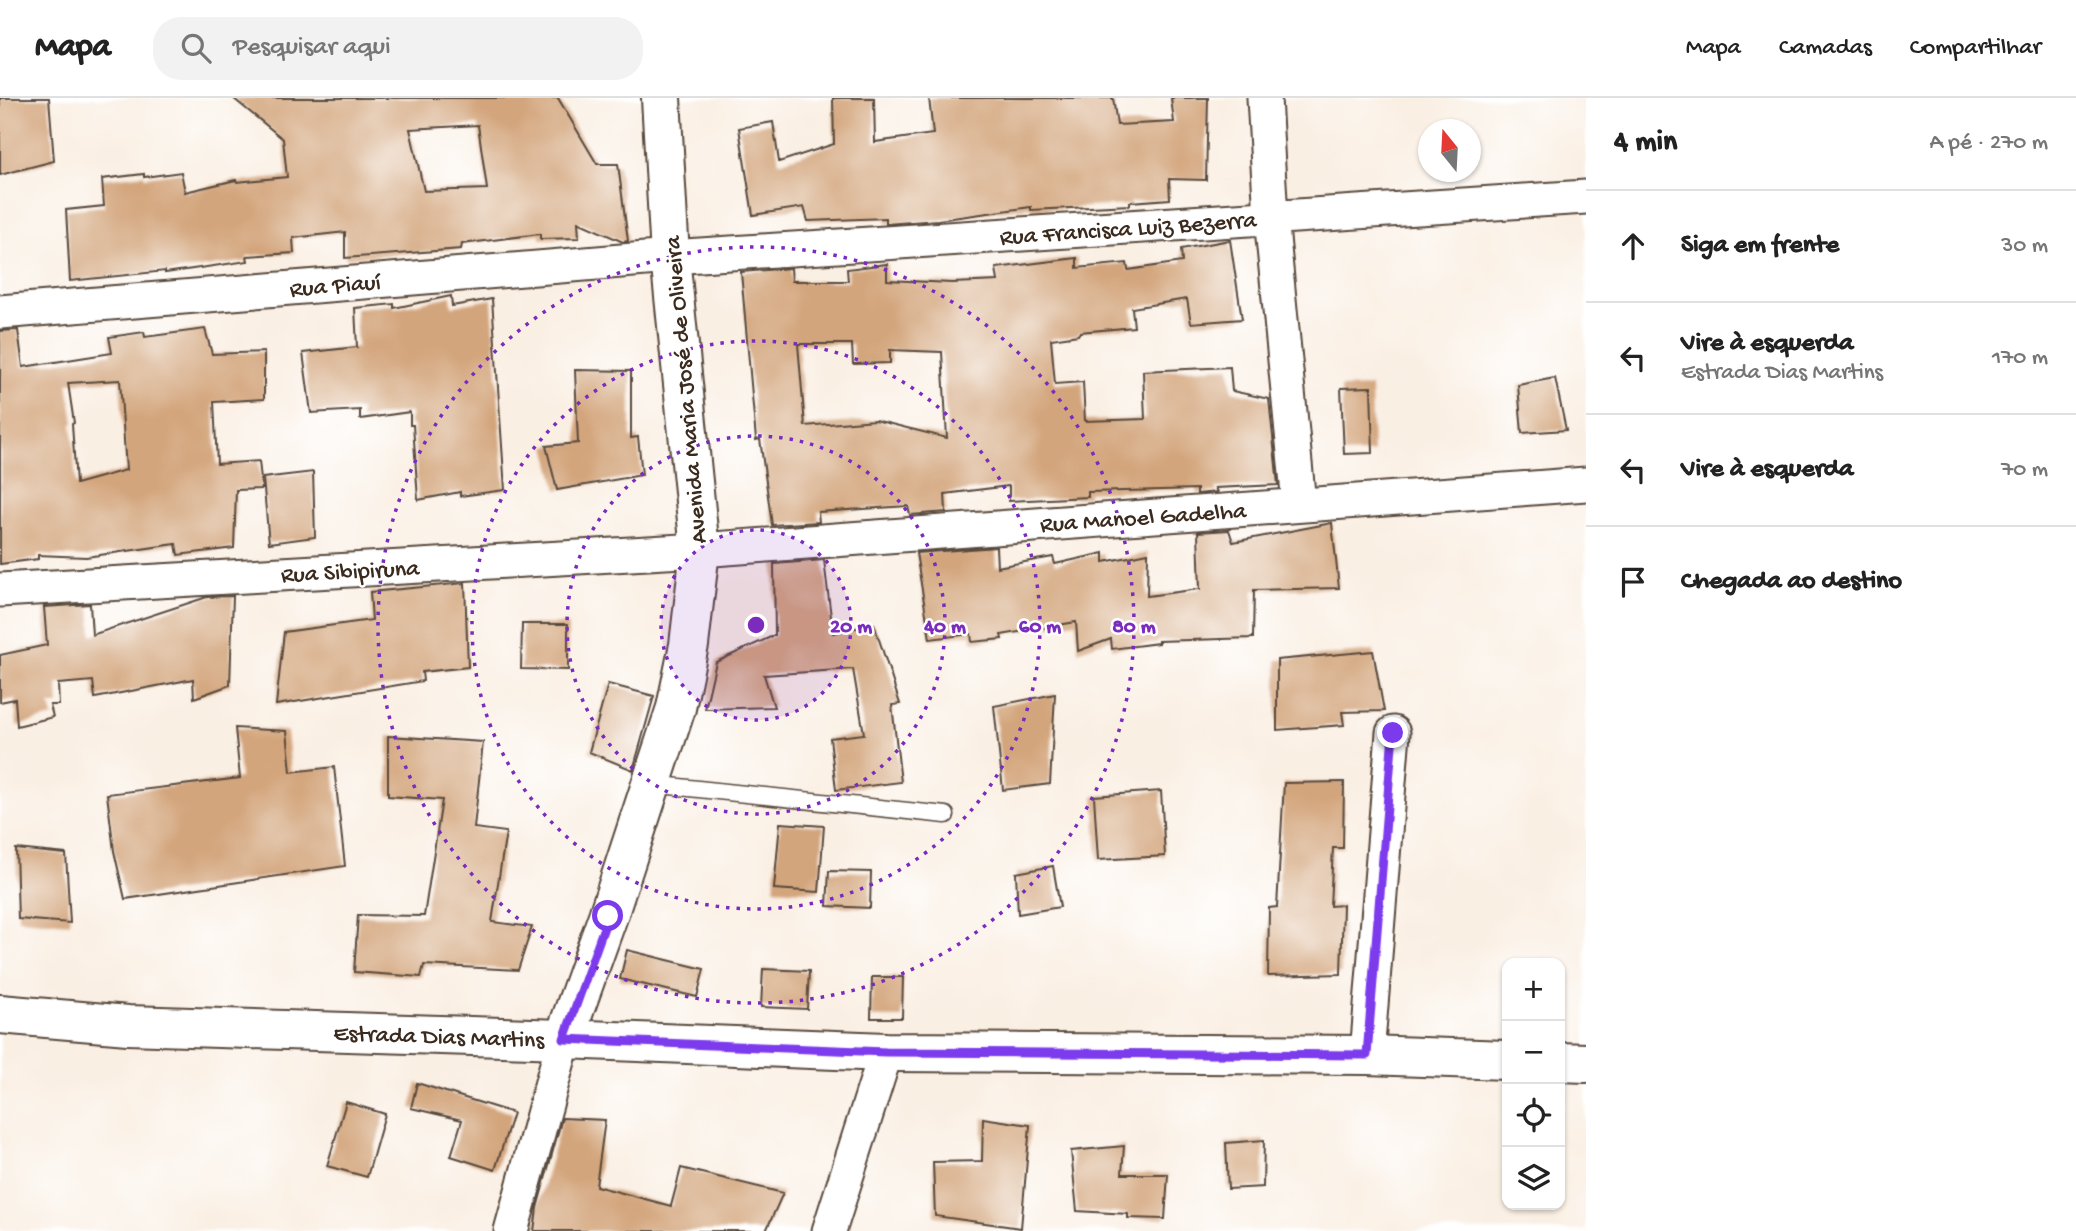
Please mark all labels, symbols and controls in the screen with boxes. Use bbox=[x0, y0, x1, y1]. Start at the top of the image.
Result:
search box bbox=[153, 17, 643, 80]
text: Mapa bbox=[35, 29, 111, 67]
icon: search bbox=[177, 29, 215, 67]
text: Pesquisar aqui bbox=[233, 33, 391, 64]
text: Mapa bbox=[1686, 34, 1741, 63]
text: Camadas bbox=[1779, 34, 1872, 63]
text: Compartilhar bbox=[1910, 34, 2041, 63]
north arrow bbox=[1418, 119, 1481, 182]
text: 4 min bbox=[1614, 126, 1677, 161]
text: A pé · 270 m bbox=[1930, 130, 2048, 157]
street label: Rua Francisca Luiz Bezerra bbox=[999, 207, 1258, 254]
icon: ahead bbox=[1614, 227, 1652, 265]
text: Siga em frente bbox=[1681, 231, 1839, 262]
text: 30 m bbox=[2001, 233, 2048, 260]
street label: Avenida Maria José de Oliveira bbox=[660, 234, 715, 545]
street label: Rua Piauí bbox=[289, 269, 383, 306]
text: Vire à esquerda bbox=[1681, 329, 1854, 360]
icon: left bbox=[1614, 339, 1652, 377]
text: 170 m bbox=[1992, 345, 2048, 372]
text: Estrada Dias Martins bbox=[1681, 360, 1883, 387]
icon: left bbox=[1614, 451, 1652, 489]
text: Vire à esquerda bbox=[1681, 455, 1854, 486]
text: 70 m bbox=[2001, 457, 2048, 484]
street label: Rua Manoel Gadelha bbox=[1039, 498, 1248, 541]
street label: Rua Sibipiruna bbox=[280, 555, 421, 592]
icon: arrive bbox=[1614, 563, 1652, 601]
text: Chegada ao destino bbox=[1681, 567, 1902, 598]
centre of rings bbox=[744, 613, 768, 637]
text: 20 m bbox=[830, 616, 872, 641]
text: 40 m bbox=[923, 616, 966, 641]
text: 60 m bbox=[1019, 616, 1061, 641]
text: 80 m bbox=[1112, 616, 1156, 641]
route end bbox=[1377, 717, 1408, 748]
route start bbox=[592, 900, 623, 931]
map controls bbox=[1502, 958, 1565, 1210]
button: + bbox=[1502, 958, 1565, 1021]
street label: Estrada Dias Martins bbox=[333, 1020, 546, 1057]
button: − bbox=[1502, 1021, 1565, 1084]
button: locate bbox=[1502, 1084, 1565, 1147]
button: layers bbox=[1502, 1147, 1565, 1210]

